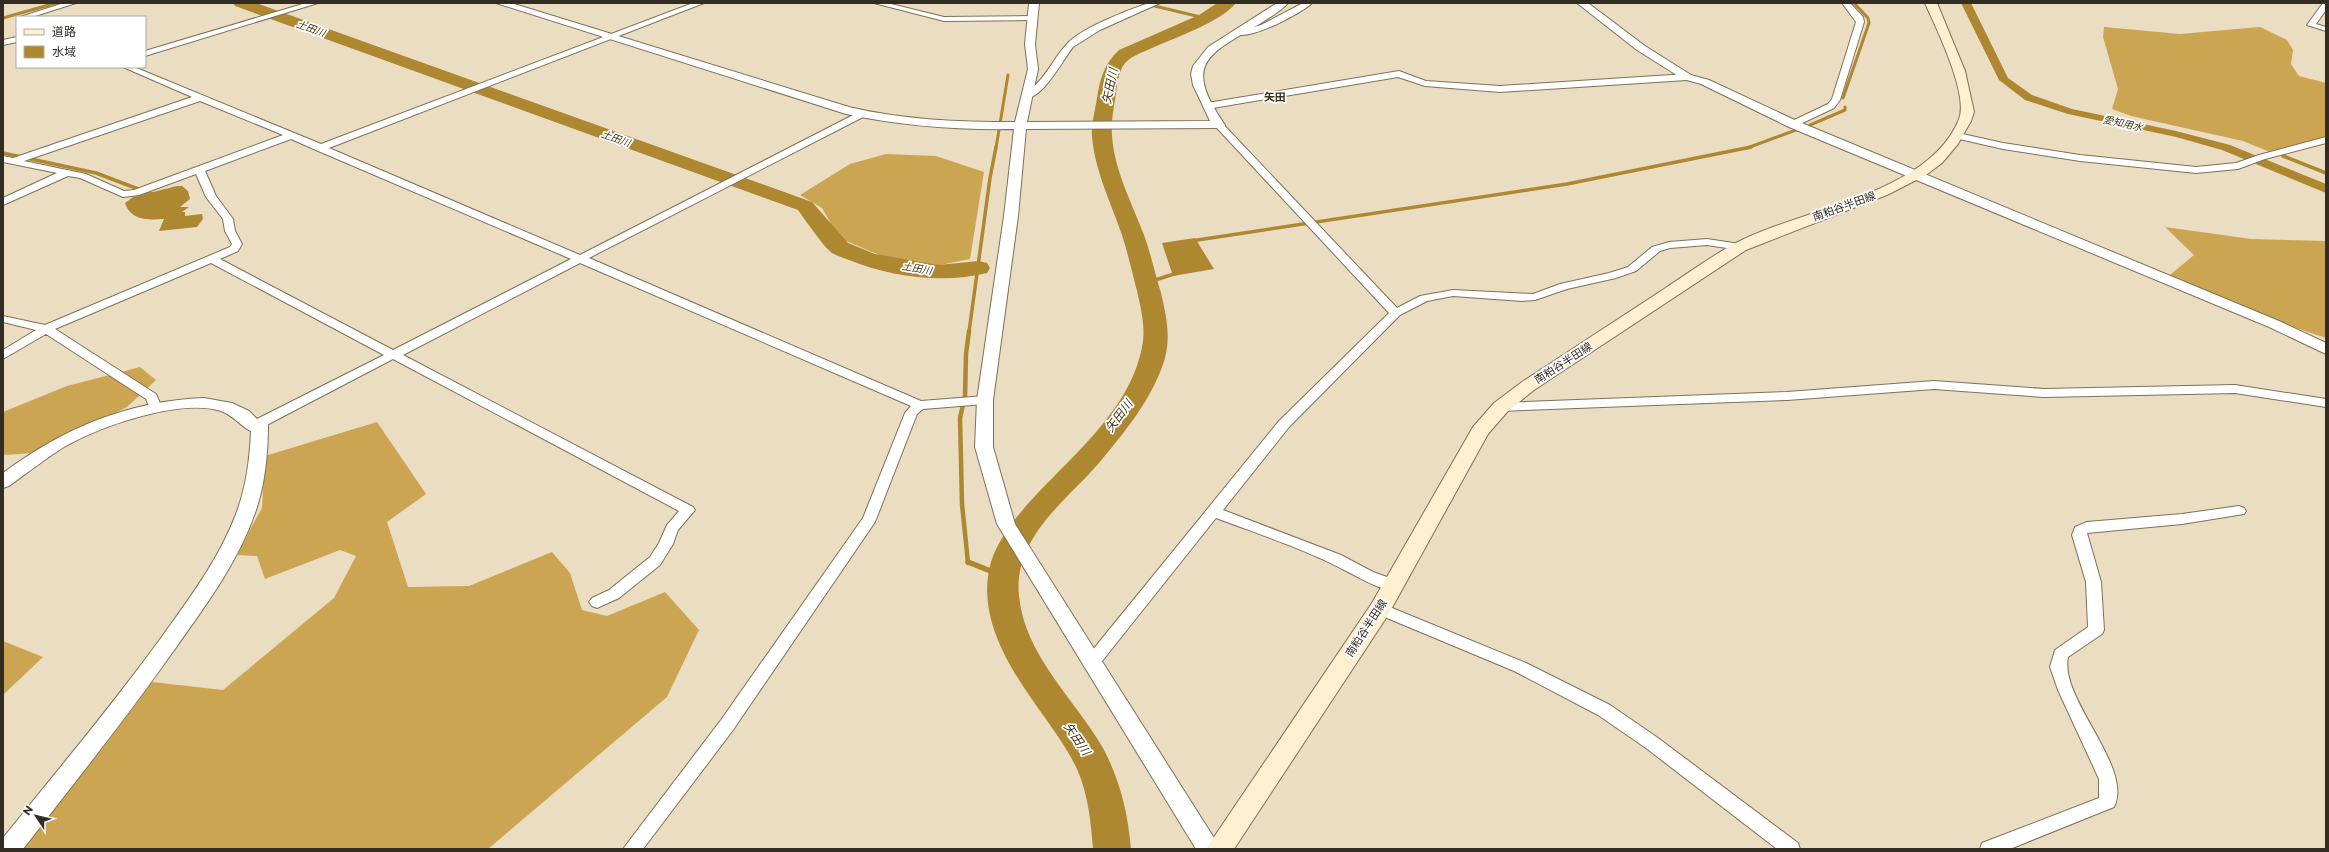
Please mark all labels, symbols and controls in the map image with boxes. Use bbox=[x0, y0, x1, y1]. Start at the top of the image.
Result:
legend bbox=[16, 16, 146, 68]
water label: 土田川 bbox=[295, 17, 328, 40]
text: 道路 bbox=[52, 24, 76, 39]
text: 水域 bbox=[52, 44, 76, 59]
water label: 矢田川 bbox=[1098, 65, 1121, 105]
district label: 矢田 bbox=[1264, 90, 1286, 104]
water label: 愛知用水 bbox=[2102, 113, 2145, 134]
water label: 土田川 bbox=[600, 127, 633, 150]
street label: 南粕谷半田線 bbox=[1811, 188, 1877, 224]
water label: 土田川 bbox=[901, 259, 934, 278]
street label: 南粕谷半田線 bbox=[1532, 339, 1594, 387]
water label: 矢田川 bbox=[1102, 395, 1137, 435]
street label: 南粕谷半田線 bbox=[1342, 597, 1390, 659]
water label: 矢田川 bbox=[1061, 720, 1095, 759]
north arrow bbox=[16, 796, 56, 836]
text: N bbox=[20, 803, 36, 818]

